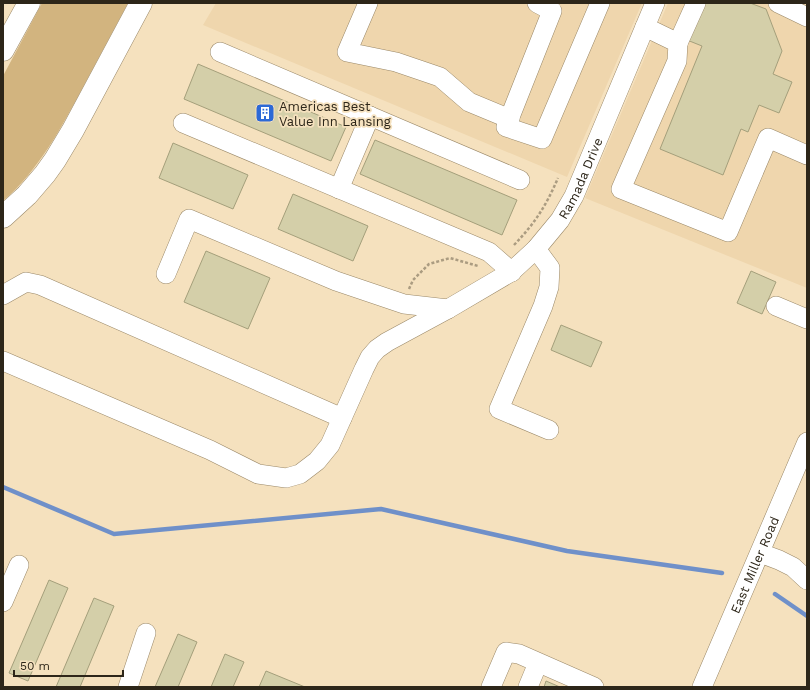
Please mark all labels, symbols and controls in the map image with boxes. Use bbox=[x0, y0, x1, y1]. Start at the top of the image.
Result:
place label: Americas Best Value Inn Lansing bbox=[279, 99, 391, 129]
building icon: Americas Best Value Inn Lansing bbox=[254, 102, 276, 124]
street label: Ramada Drive bbox=[555, 135, 605, 221]
street label: East Miller Road bbox=[727, 514, 782, 615]
scale bar bbox=[14, 652, 123, 678]
text: 50 m bbox=[20, 659, 50, 673]

